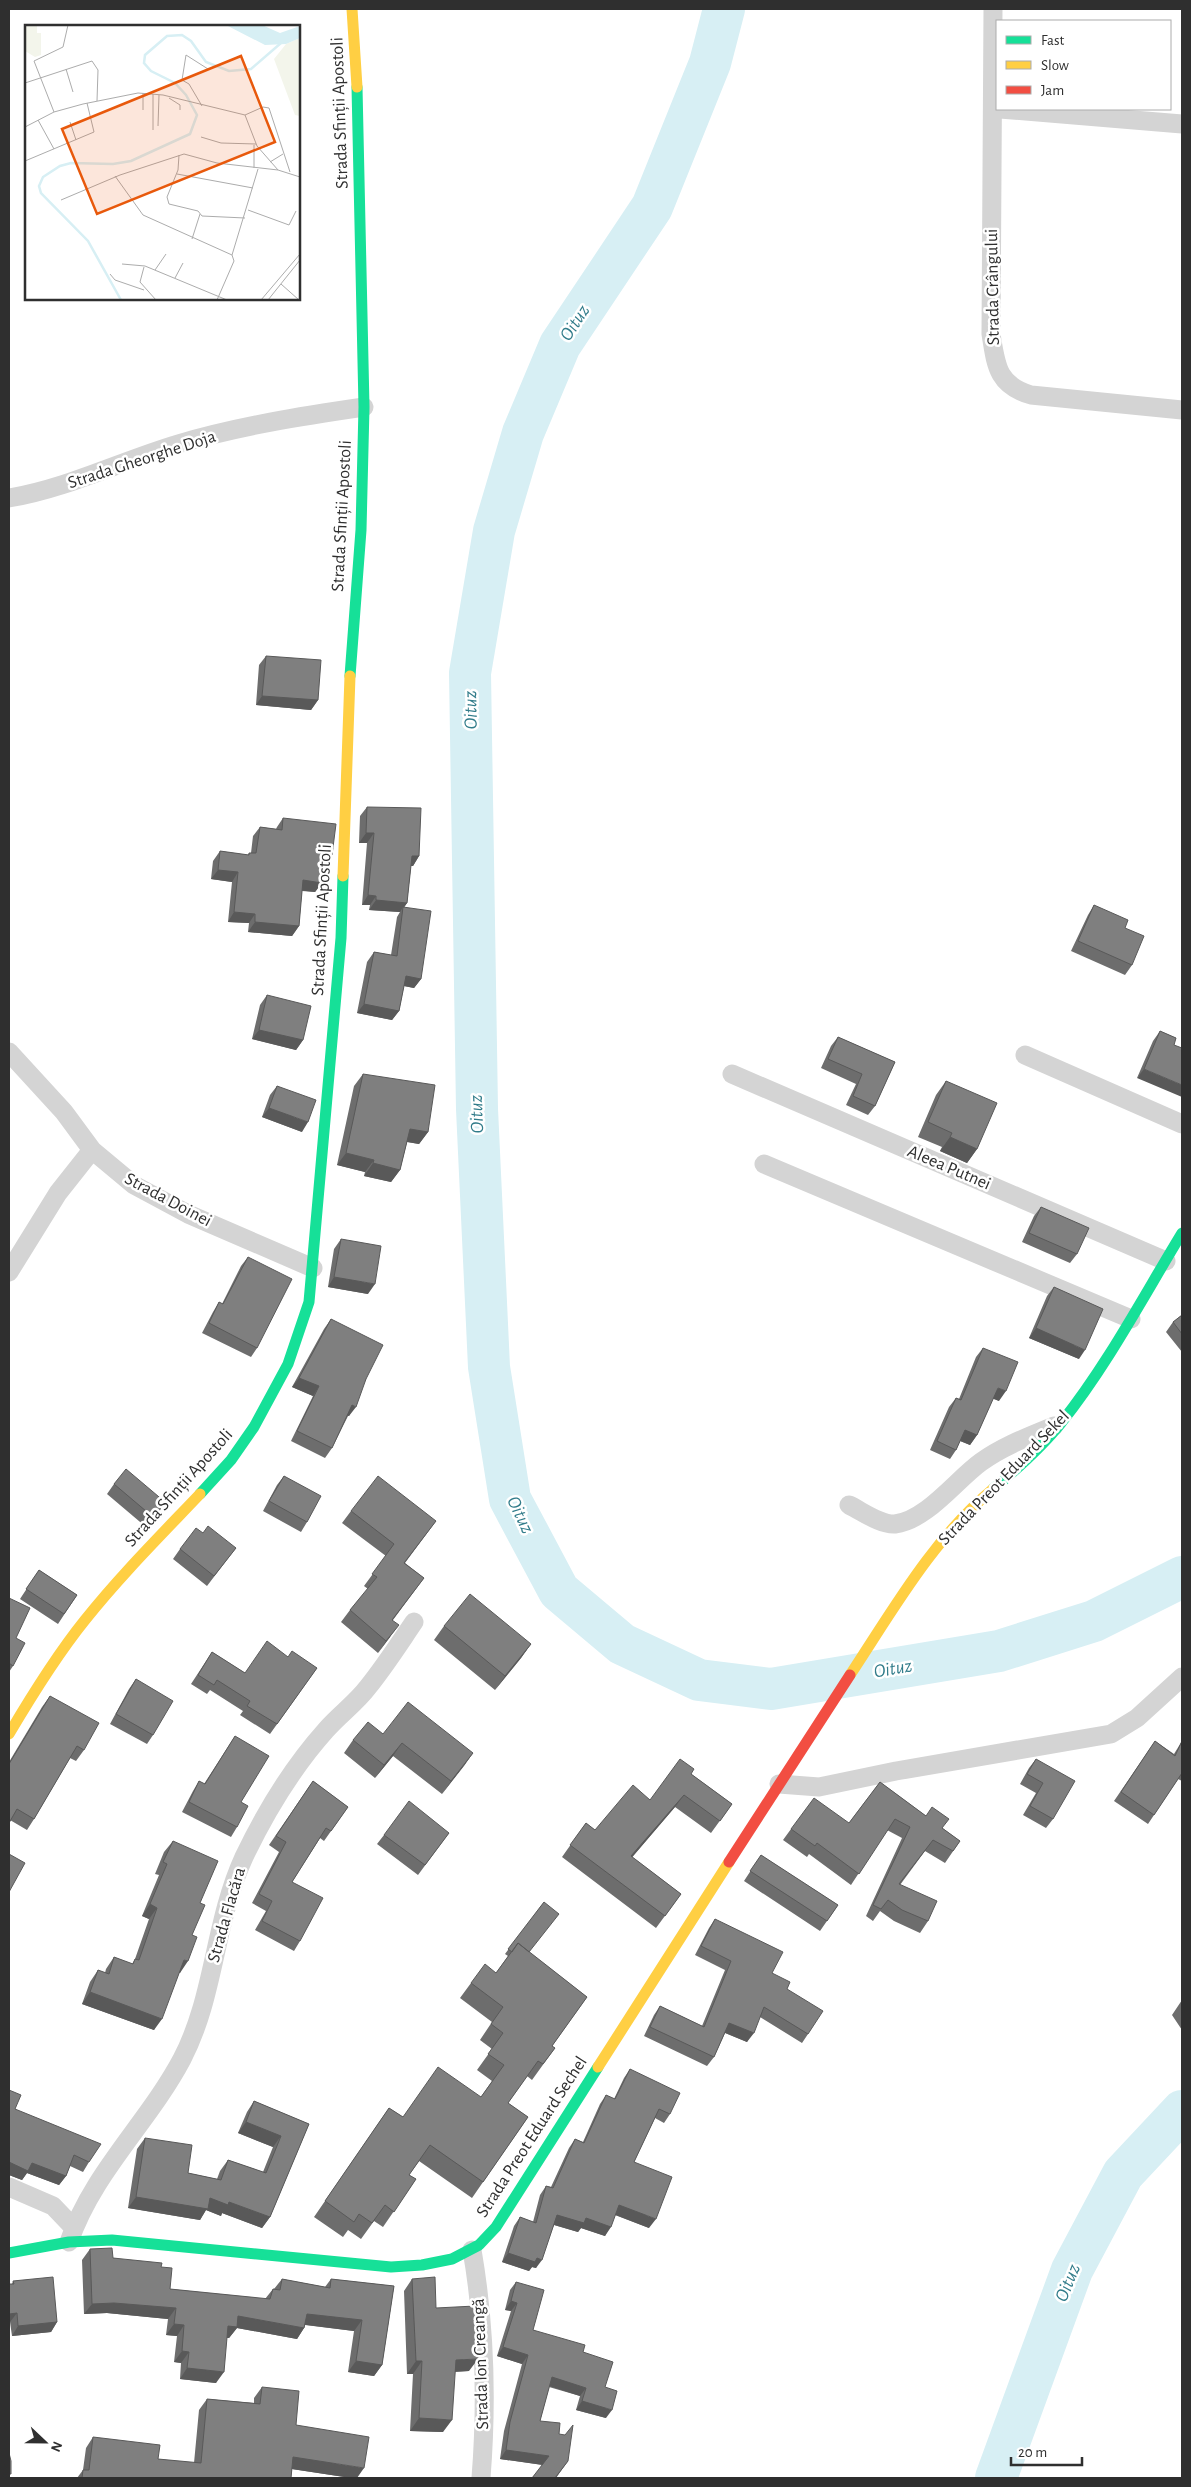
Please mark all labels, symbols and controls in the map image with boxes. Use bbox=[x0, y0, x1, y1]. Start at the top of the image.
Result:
legend bbox=[996, 20, 1171, 110]
inset map bbox=[25, 25, 300, 300]
text: Fast bbox=[1041, 33, 1065, 48]
street label: Strada Sfinții Apostoli bbox=[328, 37, 353, 189]
text: Slow bbox=[1041, 58, 1069, 73]
text: Jam bbox=[1041, 83, 1064, 98]
street label: Strada Crângului bbox=[983, 228, 1003, 346]
water label: Oituz bbox=[556, 301, 594, 344]
street label: Strada Gheorghe Doja bbox=[66, 428, 218, 492]
street label: Strada Sfinții Apostoli bbox=[329, 440, 356, 592]
water label: Oituz bbox=[461, 690, 481, 730]
street label: Strada Sfinții Apostoli bbox=[309, 844, 336, 996]
water label: Oituz bbox=[467, 1094, 487, 1134]
street label: Aleea Putnei bbox=[905, 1142, 993, 1194]
street label: Strada Doinei bbox=[122, 1170, 214, 1230]
street label: Strada Preot Eduard Sekel bbox=[935, 1407, 1073, 1549]
street label: Strada Sfinții Apostoli bbox=[122, 1426, 237, 1551]
water label: Oituz bbox=[503, 1493, 537, 1537]
water label: Oituz bbox=[872, 1657, 914, 1681]
street label: Strada Flacăra bbox=[205, 1865, 249, 1965]
street label: Strada Preot Eduard Sechel bbox=[473, 2053, 591, 2221]
water label: Oituz bbox=[1052, 2261, 1084, 2305]
street label: Strada Ion Creangă bbox=[470, 2298, 492, 2430]
north arrow bbox=[20, 2417, 70, 2467]
scale bar bbox=[1011, 2434, 1082, 2466]
text: N bbox=[48, 2439, 64, 2454]
text: 20 m bbox=[1018, 2445, 1047, 2460]

